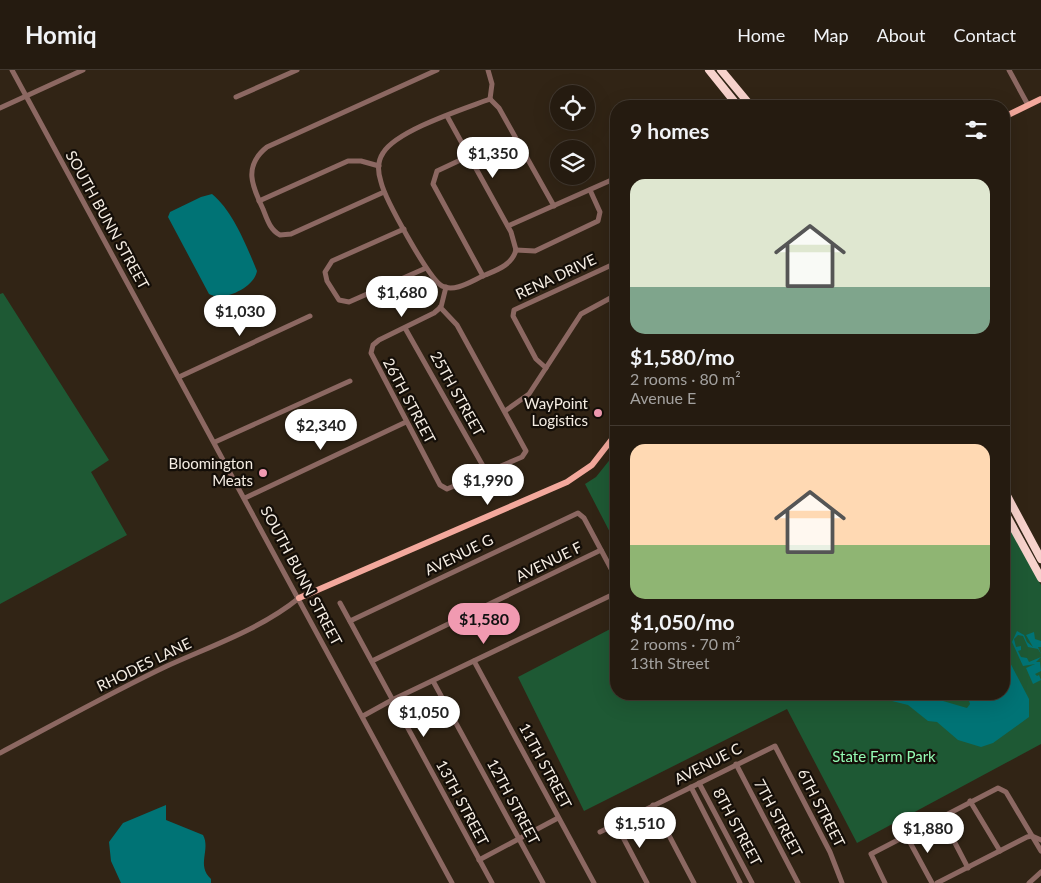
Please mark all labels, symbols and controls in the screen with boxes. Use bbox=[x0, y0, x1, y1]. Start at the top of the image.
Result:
text: Homiq bbox=[25, 20, 97, 49]
text: Home bbox=[737, 24, 785, 46]
text: Map bbox=[813, 24, 849, 46]
text: About bbox=[877, 24, 926, 46]
text: Contact bbox=[954, 24, 1016, 46]
map controls bbox=[550, 85, 595, 185]
button: locate bbox=[550, 85, 595, 130]
icon: filters bbox=[962, 116, 990, 144]
text: 9 homes bbox=[630, 118, 709, 143]
pin: $1,350 bbox=[452, 136, 534, 179]
button: layers bbox=[550, 140, 595, 185]
text: $1,350 bbox=[468, 143, 518, 162]
street label: SOUTH BUNN STREET bbox=[62, 147, 153, 292]
icon: home bbox=[765, 211, 855, 301]
street label: RENA DRIVE bbox=[512, 250, 599, 303]
pin: $1,680 bbox=[361, 276, 443, 318]
text: $1,680 bbox=[377, 282, 427, 301]
pin: $1,030 bbox=[199, 294, 281, 337]
text: $1,030 bbox=[215, 301, 265, 320]
text: $1,580/mo bbox=[630, 344, 735, 369]
street label: 25TH STREET bbox=[427, 348, 489, 439]
street label: 26TH STREET bbox=[380, 355, 440, 446]
text: 2 rooms · 80 m² bbox=[630, 369, 741, 388]
text: Avenue E bbox=[630, 388, 696, 407]
place label: WayPoint Logistics bbox=[524, 394, 589, 429]
marker: WayPoint Logistics bbox=[592, 407, 604, 419]
pin: $2,340 bbox=[280, 408, 362, 451]
text: $2,340 bbox=[296, 415, 346, 434]
place label: Bloomington Meats bbox=[169, 454, 253, 489]
pin: $1,990 bbox=[447, 464, 529, 506]
marker: Bloomington Meats bbox=[257, 467, 269, 479]
text: $1,990 bbox=[463, 470, 513, 489]
icon: home bbox=[765, 477, 855, 567]
street label: SOUTH BUNN STREET bbox=[257, 503, 346, 648]
street label: AVENUE G bbox=[421, 530, 496, 578]
street label: AVENUE F bbox=[512, 537, 585, 585]
pin: $1,580 bbox=[443, 602, 525, 645]
text: $1,580 bbox=[459, 609, 509, 628]
text: $1,050/mo bbox=[630, 609, 735, 634]
street label: RHODES LANE bbox=[93, 633, 194, 695]
text: 2 rooms · 70 m² bbox=[630, 634, 741, 653]
text: 13th Street bbox=[630, 653, 709, 672]
pin: $1,050 bbox=[383, 696, 465, 738]
text: $1,050 bbox=[399, 702, 449, 721]
street label: 11TH STREET bbox=[516, 720, 576, 811]
street label: AVENUE C bbox=[671, 738, 744, 788]
park label: State Farm Park bbox=[832, 747, 936, 765]
street label: 12TH STREET bbox=[484, 756, 544, 847]
street label: 13TH STREET bbox=[433, 757, 493, 848]
street label: 6TH STREET bbox=[794, 765, 849, 850]
street label: 7TH STREET bbox=[751, 776, 807, 860]
street label: 8TH STREET bbox=[710, 785, 766, 869]
pin: $1,510 bbox=[599, 806, 681, 849]
pin: $1,880 bbox=[887, 812, 969, 854]
text: $1,510 bbox=[615, 813, 665, 832]
text: $1,880 bbox=[903, 818, 953, 837]

